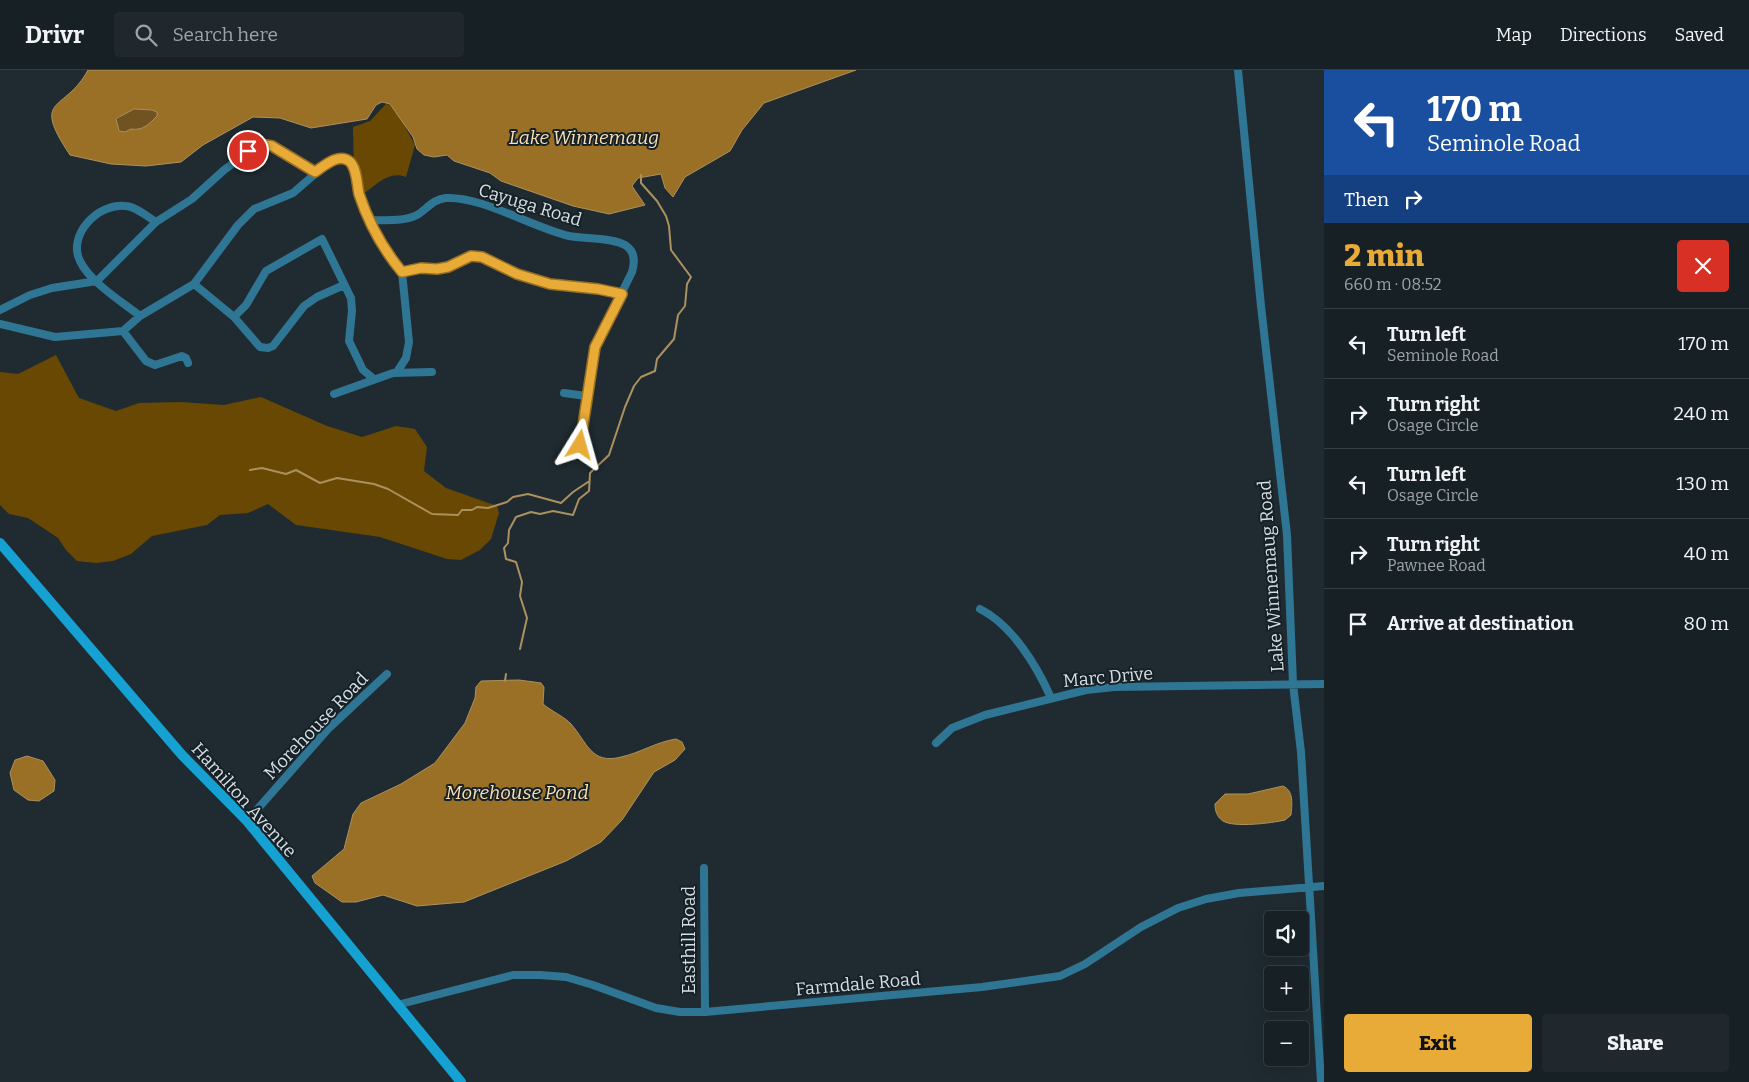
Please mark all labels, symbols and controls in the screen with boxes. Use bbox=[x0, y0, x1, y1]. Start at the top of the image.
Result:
search box bbox=[114, 12, 464, 57]
text: Drivr bbox=[25, 21, 84, 49]
icon: search bbox=[132, 21, 160, 49]
text: Search here bbox=[172, 23, 278, 46]
text: Map bbox=[1496, 24, 1532, 46]
text: Directions bbox=[1560, 24, 1647, 46]
text: Saved bbox=[1675, 24, 1724, 46]
text: 170 m bbox=[1427, 88, 1522, 130]
icon: left bbox=[1344, 90, 1409, 155]
water label: Lake Winnemaug bbox=[509, 126, 659, 149]
pin bbox=[227, 130, 269, 172]
text: Seminole Road bbox=[1427, 130, 1581, 157]
icon: arrive bbox=[234, 137, 262, 165]
street label: Cayuga Road bbox=[476, 179, 585, 231]
icon: right bbox=[1399, 185, 1427, 213]
text: Then bbox=[1344, 188, 1389, 211]
text: 2 min bbox=[1344, 238, 1424, 274]
button: close bbox=[1677, 240, 1729, 292]
text: 660 m · 08:52 bbox=[1344, 275, 1442, 294]
text: Turn left bbox=[1387, 323, 1466, 346]
icon: left bbox=[1344, 330, 1372, 358]
text: 170 m bbox=[1678, 332, 1729, 355]
text: Seminole Road bbox=[1387, 346, 1499, 365]
text: Turn right bbox=[1387, 393, 1480, 416]
icon: right bbox=[1344, 400, 1372, 428]
text: 240 m bbox=[1673, 402, 1729, 425]
text: Osage Circle bbox=[1387, 416, 1479, 435]
position arrow bbox=[553, 418, 605, 470]
text: Turn left bbox=[1387, 463, 1466, 486]
icon: left bbox=[1344, 470, 1372, 498]
text: 130 m bbox=[1676, 472, 1729, 495]
street label: Lake Winnemaug Road bbox=[1253, 479, 1289, 673]
text: Osage Circle bbox=[1387, 486, 1479, 505]
text: Turn right bbox=[1387, 533, 1480, 556]
icon: right bbox=[1344, 540, 1372, 568]
text: 40 m bbox=[1684, 542, 1729, 565]
text: Pawnee Road bbox=[1387, 556, 1486, 575]
icon: arrive bbox=[1344, 610, 1372, 638]
text: Arrive at destination bbox=[1387, 612, 1574, 635]
text: 80 m bbox=[1683, 612, 1729, 635]
street label: Marc Drive bbox=[1062, 662, 1154, 692]
street label: Morehouse Road bbox=[259, 668, 373, 784]
street label: Hamilton Avenue bbox=[187, 738, 301, 862]
water label: Morehouse Pond bbox=[445, 781, 589, 804]
street label: Easthill Road bbox=[678, 885, 700, 994]
map controls bbox=[1264, 911, 1309, 1066]
button: sound bbox=[1264, 911, 1309, 956]
button: + bbox=[1264, 966, 1309, 1011]
street label: Farmdale Road bbox=[794, 968, 922, 1000]
button: Exit bbox=[1344, 1014, 1532, 1072]
button: Share bbox=[1542, 1014, 1729, 1072]
button: − bbox=[1264, 1021, 1309, 1066]

